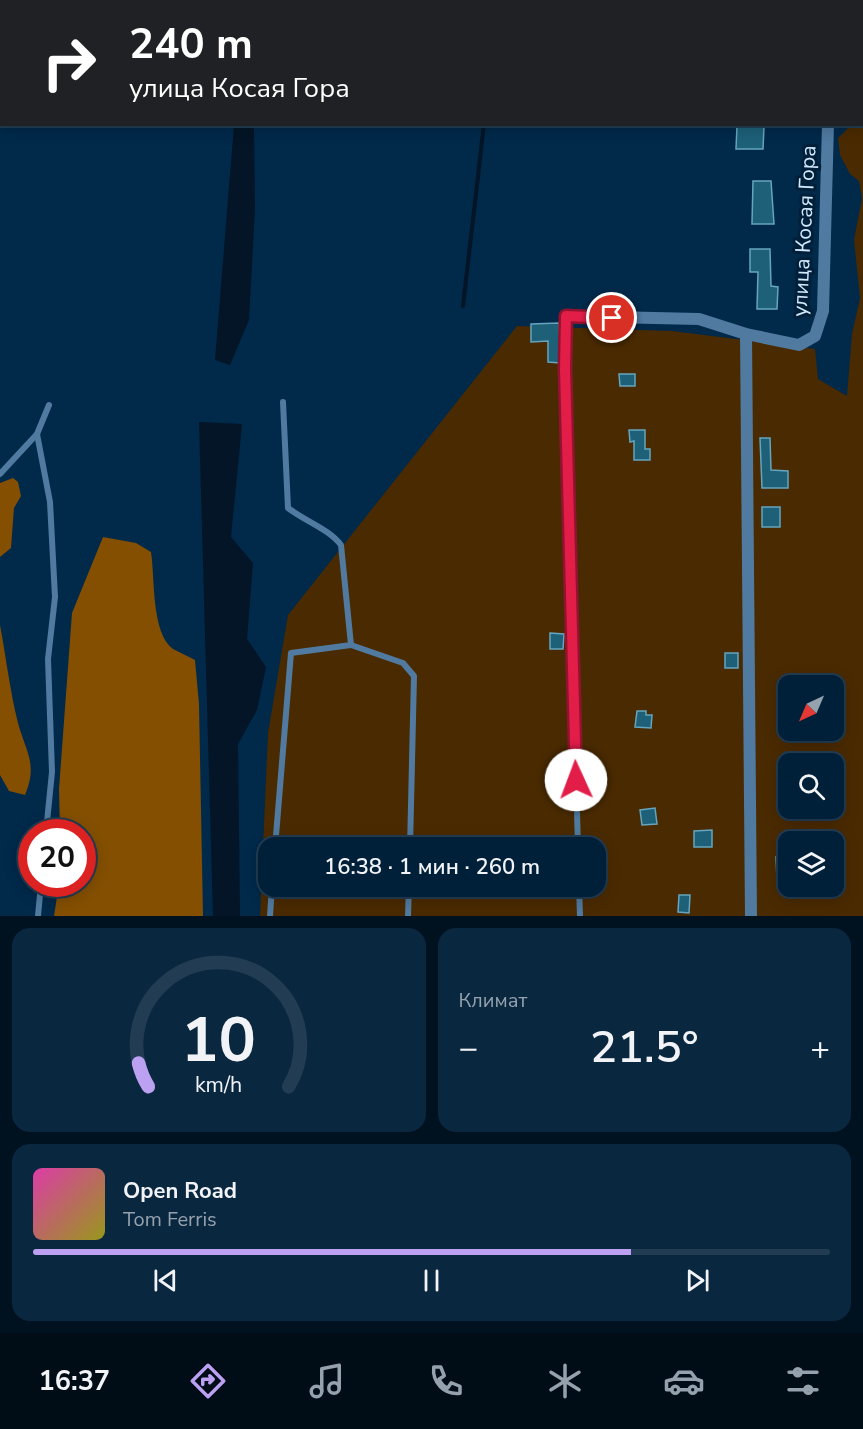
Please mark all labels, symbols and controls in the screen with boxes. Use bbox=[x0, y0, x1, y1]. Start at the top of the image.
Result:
text: 240 m bbox=[129, 16, 253, 73]
icon: right bbox=[30, 24, 108, 102]
text: улица Косая Гора bbox=[129, 70, 350, 107]
street label: улица Косая Гора bbox=[786, 145, 822, 317]
pin bbox=[586, 292, 637, 343]
icon: arrive bbox=[595, 301, 628, 334]
north arrow bbox=[778, 675, 844, 741]
map controls bbox=[778, 675, 844, 897]
position arrow bbox=[544, 748, 608, 812]
button: search bbox=[778, 753, 844, 819]
speed limit sign: 20 bbox=[18, 819, 96, 897]
button: layers bbox=[778, 831, 844, 897]
text: 16:38 · 1 мин · 260 m bbox=[324, 852, 540, 882]
text: Климат bbox=[459, 987, 527, 1014]
text: 10 bbox=[181, 998, 256, 1083]
text: 21.5° bbox=[590, 1017, 699, 1078]
text: − bbox=[459, 1026, 478, 1071]
text: + bbox=[810, 1026, 830, 1071]
text: km/h bbox=[195, 1070, 242, 1100]
text: Open Road bbox=[123, 1176, 237, 1206]
text: Tom Ferris bbox=[123, 1206, 217, 1233]
icon: previous bbox=[149, 1264, 182, 1297]
icon: pause bbox=[415, 1264, 448, 1297]
icon: next bbox=[681, 1264, 714, 1297]
icon: directions bbox=[187, 1360, 229, 1402]
icon: music bbox=[306, 1360, 348, 1402]
icon: phone bbox=[425, 1360, 467, 1402]
icon: climate bbox=[544, 1360, 586, 1402]
icon: car bbox=[663, 1360, 705, 1402]
icon: filters bbox=[782, 1360, 824, 1402]
text: 16:37 bbox=[39, 1363, 110, 1400]

